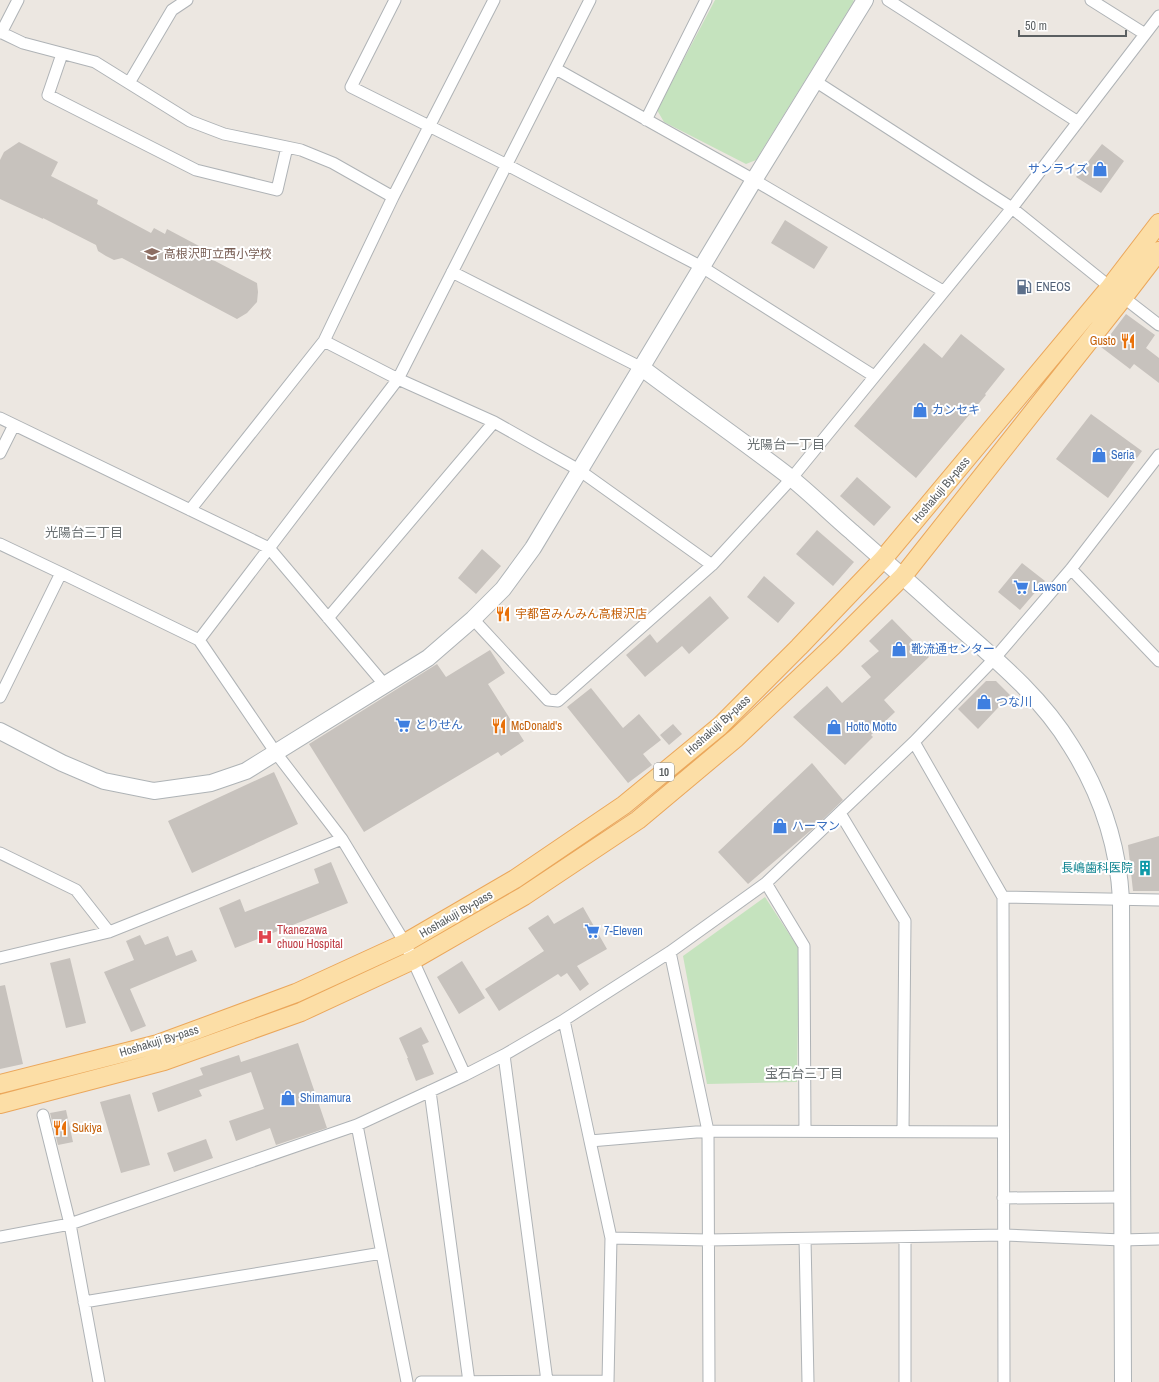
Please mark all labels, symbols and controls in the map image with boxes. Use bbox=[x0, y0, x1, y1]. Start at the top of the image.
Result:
scale bar bbox=[1019, 12, 1126, 38]
text: 50 m bbox=[1025, 18, 1047, 34]
shop icon: サンライズ bbox=[1091, 160, 1109, 178]
place label: サンライズ bbox=[1028, 161, 1088, 177]
school or university icon: 高根沢町立西小学校 bbox=[143, 245, 161, 263]
place label: 高根沢町立西小学校 bbox=[164, 246, 272, 262]
fuel station icon: ENEOS bbox=[1015, 278, 1033, 296]
place label: ENEOS bbox=[1036, 279, 1071, 295]
restaurant icon: Gusto bbox=[1119, 332, 1137, 350]
place label: Gusto bbox=[1090, 333, 1116, 349]
shop icon: カンセキ bbox=[911, 401, 929, 419]
place label: カンセキ bbox=[932, 402, 980, 418]
district label: 光陽台一丁目 bbox=[747, 436, 825, 453]
shop icon: Seria bbox=[1090, 446, 1108, 464]
place label: Seria bbox=[1111, 447, 1135, 463]
street label: Hoshakuji By-pass bbox=[909, 453, 974, 527]
district label: 光陽台三丁目 bbox=[45, 524, 123, 541]
supermarket icon: Lawson bbox=[1012, 578, 1030, 596]
place label: Lawson bbox=[1033, 579, 1067, 595]
restaurant icon: 宇都宮みんみん高根沢店 bbox=[494, 605, 512, 623]
place label: 宇都宮みんみん高根沢店 bbox=[515, 606, 647, 622]
shop icon: 靴流通センター bbox=[890, 640, 908, 658]
place label: 靴流通センター bbox=[911, 641, 995, 657]
street label: Hoshakuji By-pass bbox=[682, 692, 754, 758]
shop icon: つな川 bbox=[975, 693, 993, 711]
place label: つな川 bbox=[996, 694, 1032, 710]
supermarket icon: とりせん bbox=[394, 716, 412, 734]
place label: とりせん bbox=[415, 717, 463, 733]
restaurant icon: McDonald's bbox=[490, 717, 508, 735]
place label: McDonald's bbox=[511, 718, 562, 734]
shop icon: Hotto Motto bbox=[825, 718, 843, 736]
place label: Hotto Motto bbox=[846, 719, 897, 735]
road number: 10 bbox=[654, 763, 674, 781]
shop icon: ハーマン bbox=[771, 817, 789, 835]
place label: ハーマン bbox=[792, 818, 840, 834]
building icon: 長嶋歯科医院 bbox=[1136, 859, 1154, 877]
place label: 長嶋歯科医院 bbox=[1061, 860, 1133, 876]
street label: Hoshakuji By-pass bbox=[416, 887, 496, 941]
place label: Tkanezawa chuou Hospital bbox=[277, 922, 343, 952]
supermarket icon: 7-Eleven bbox=[583, 922, 601, 940]
place label: 7-Eleven bbox=[604, 923, 643, 939]
hospital icon: Tkanezawa chuou Hospital bbox=[256, 928, 274, 946]
street label: Hoshakuji By-pass bbox=[117, 1021, 201, 1061]
district label: 宝石台三丁目 bbox=[765, 1065, 843, 1082]
shop icon: Shimamura bbox=[279, 1089, 297, 1107]
place label: Shimamura bbox=[300, 1090, 351, 1106]
restaurant icon: Sukiya bbox=[51, 1119, 69, 1137]
place label: Sukiya bbox=[72, 1120, 103, 1136]

